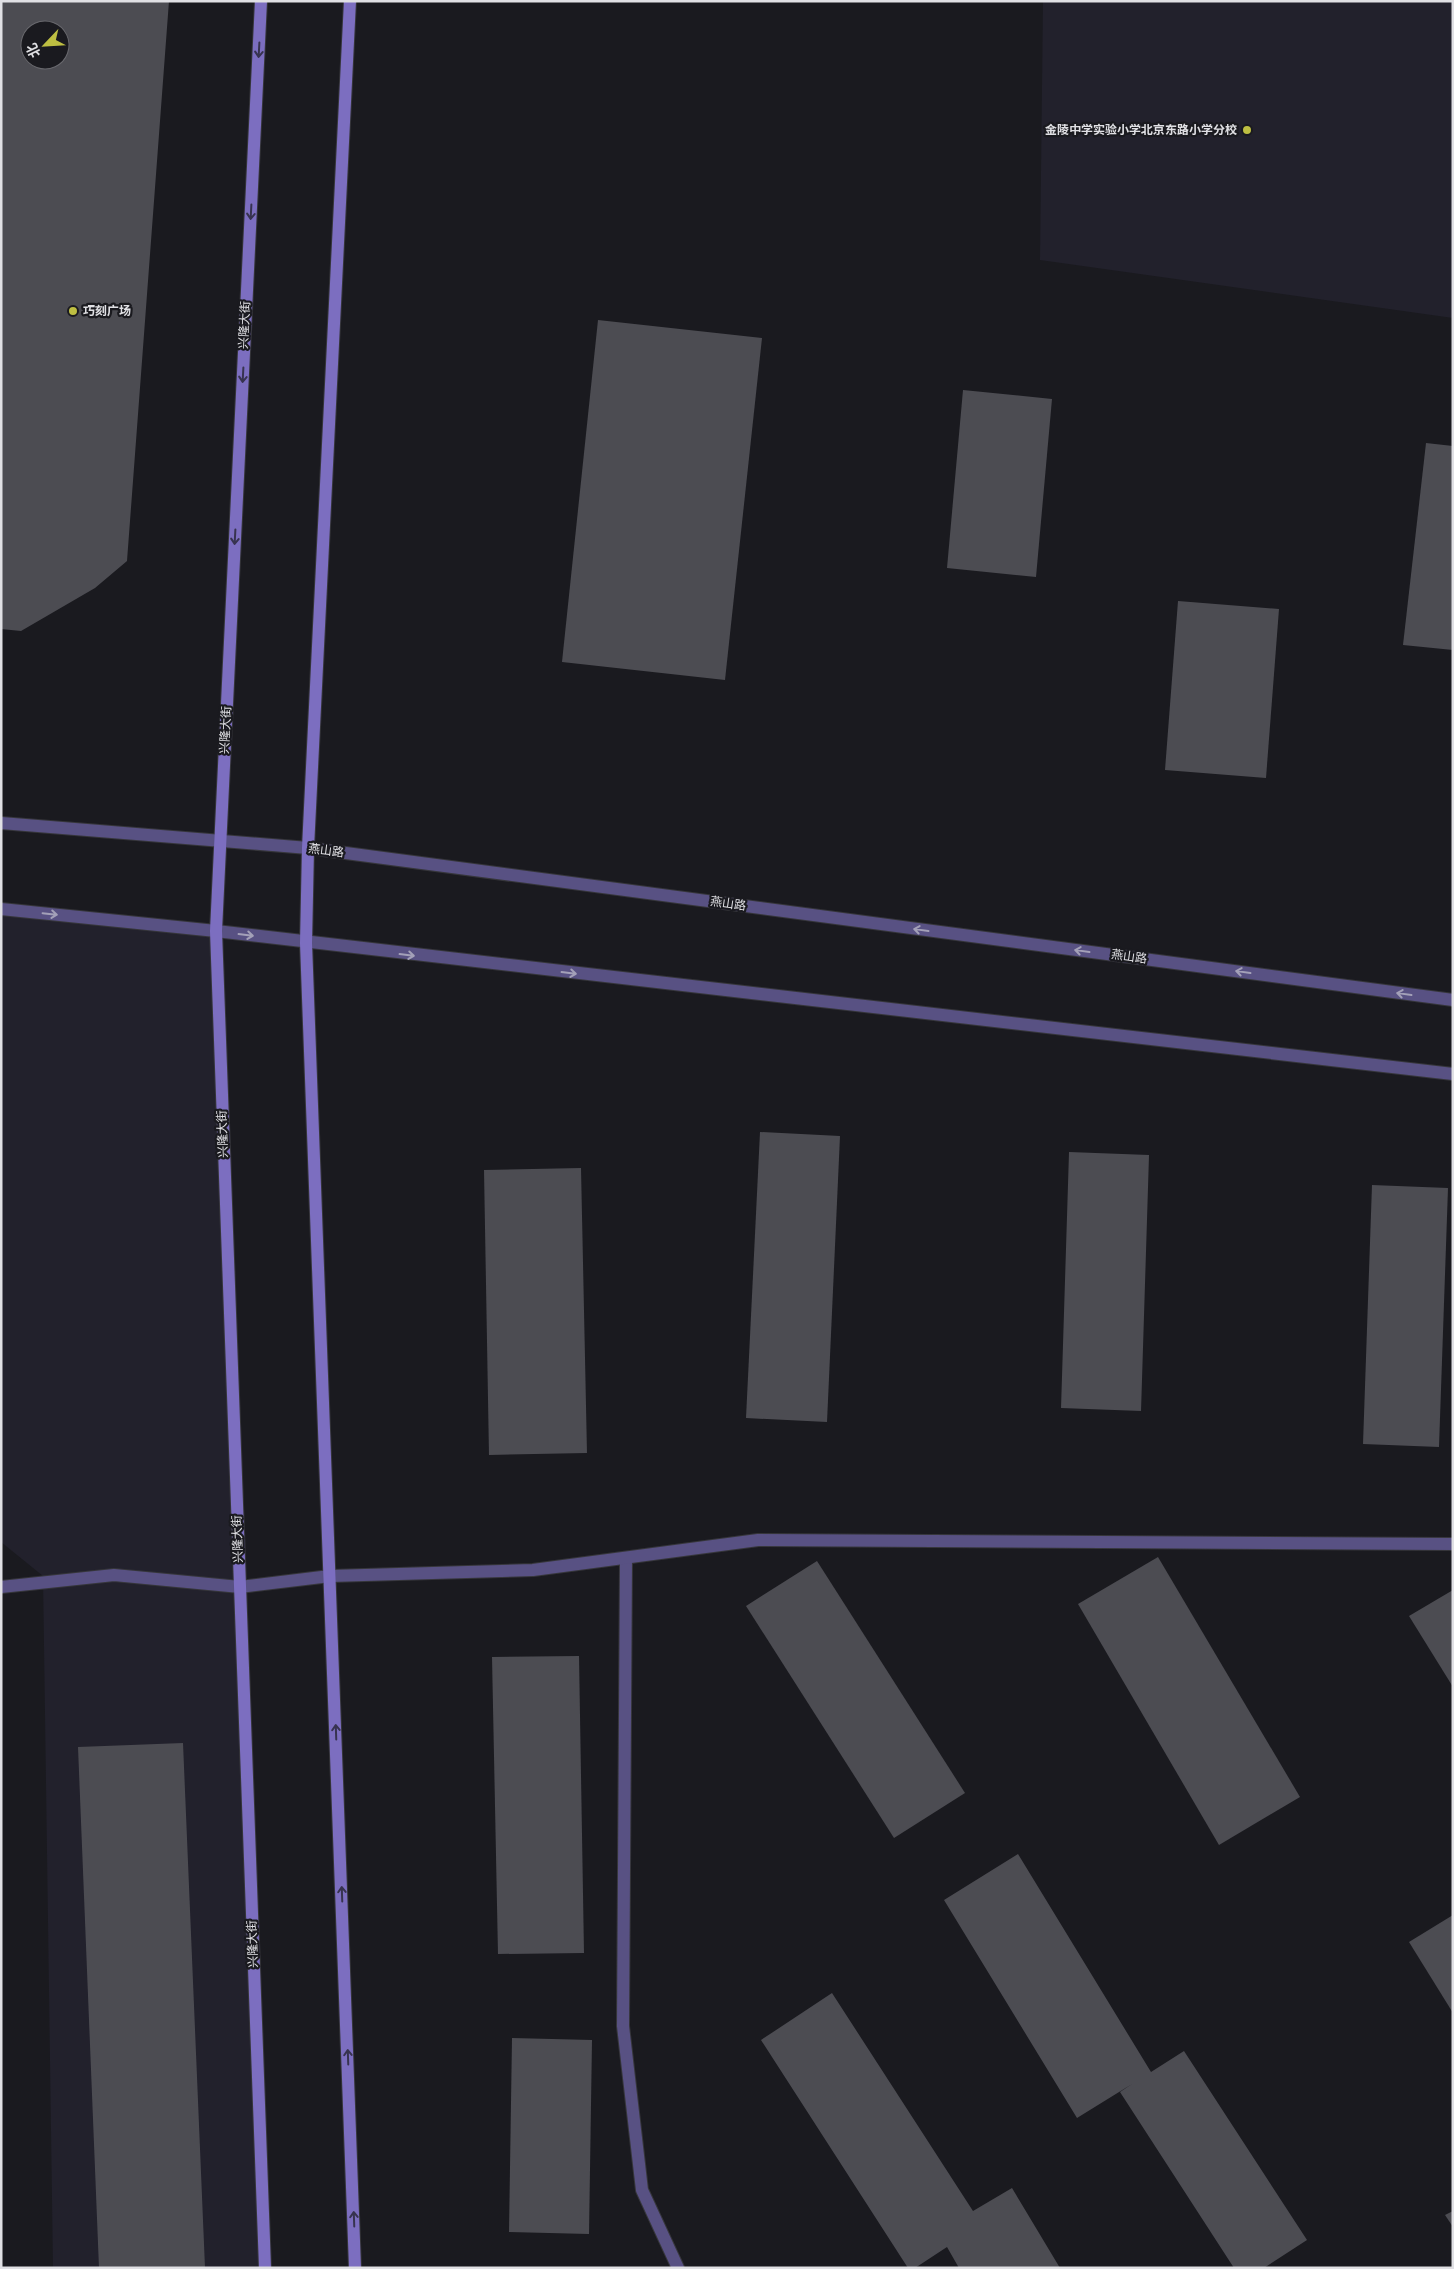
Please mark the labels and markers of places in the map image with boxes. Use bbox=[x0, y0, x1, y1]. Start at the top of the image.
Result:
place label: 金陵中学实验小学北京东路小学分校 bbox=[1045, 122, 1237, 139]
marker: 金陵中学实验小学北京东路小学分校 bbox=[1241, 124, 1253, 136]
place label: 巧刻广场 bbox=[83, 303, 131, 320]
marker: 巧刻广场 bbox=[67, 305, 79, 317]

